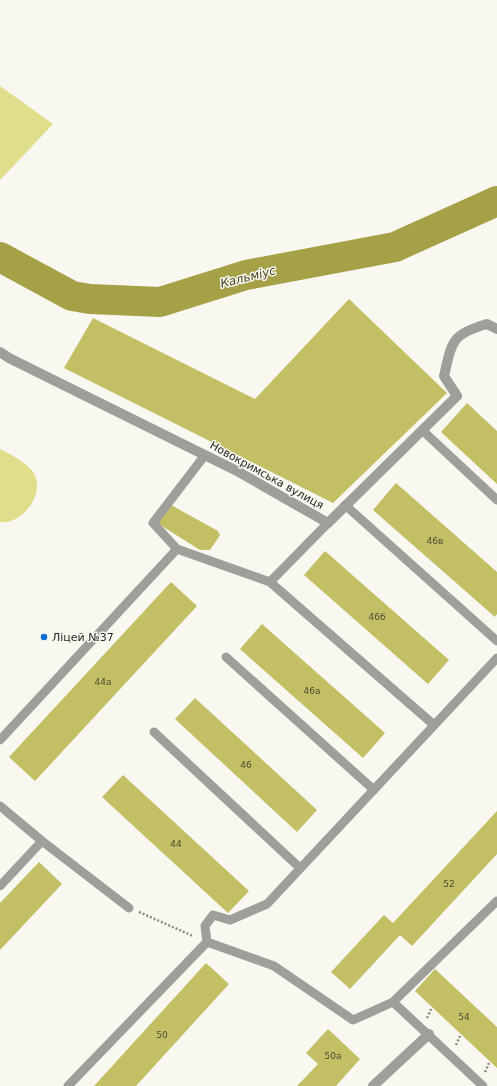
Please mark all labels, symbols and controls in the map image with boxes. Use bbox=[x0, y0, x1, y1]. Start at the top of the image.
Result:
water label: Кальміус bbox=[219, 263, 278, 291]
street label: Новокримська вулиця bbox=[208, 439, 326, 512]
house number: 46в bbox=[427, 536, 443, 546]
house number: 46б bbox=[368, 612, 386, 622]
place label: Ліцей №37 bbox=[52, 631, 114, 644]
marker: Ліцей №37 bbox=[39, 632, 49, 642]
house number: 44а bbox=[95, 677, 111, 687]
house number: 46а bbox=[304, 686, 320, 696]
house number: 46 bbox=[240, 760, 252, 770]
house number: 44 bbox=[170, 839, 182, 849]
house number: 52 bbox=[443, 879, 455, 889]
house number: 54 bbox=[458, 1012, 470, 1022]
house number: 50 bbox=[156, 1030, 168, 1040]
house number: 50а bbox=[325, 1051, 341, 1061]

